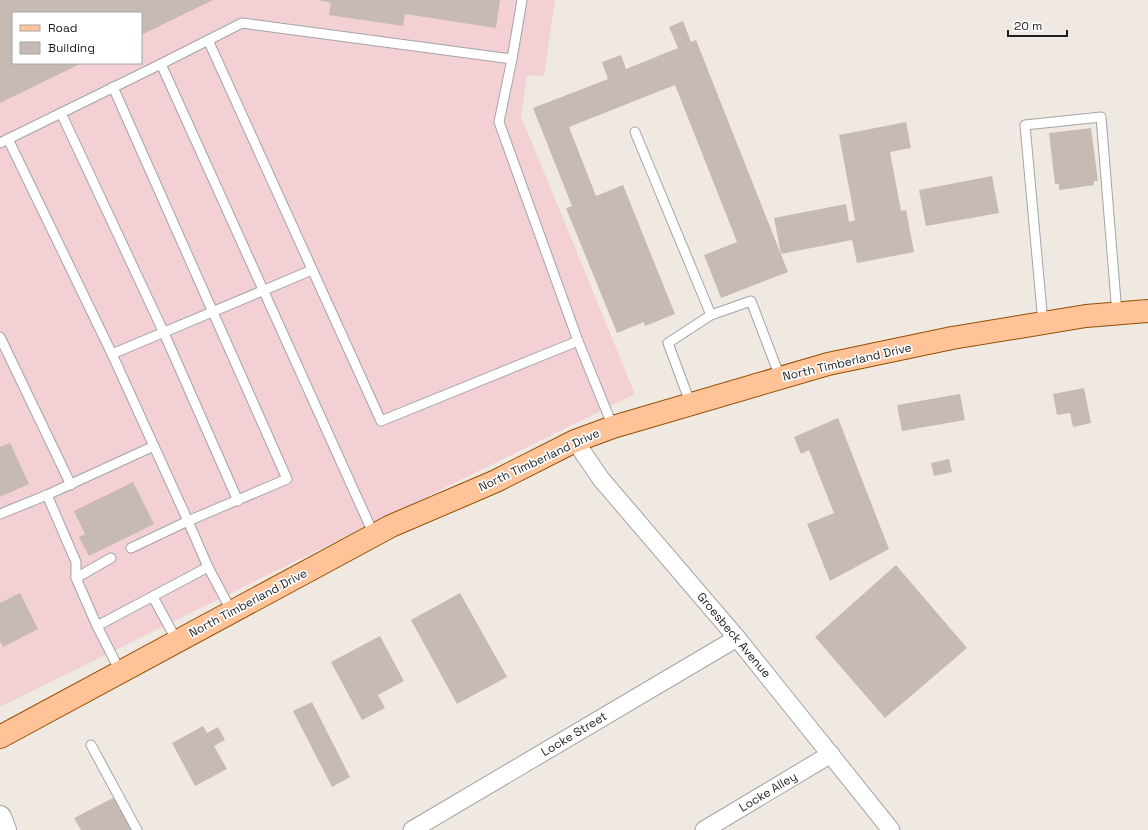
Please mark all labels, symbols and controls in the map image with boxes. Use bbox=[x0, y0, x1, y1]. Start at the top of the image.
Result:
legend bbox=[12, 12, 142, 64]
scale bar bbox=[1008, 12, 1067, 38]
text: 20 m bbox=[1014, 18, 1042, 34]
text: Road bbox=[48, 20, 77, 36]
text: Building bbox=[48, 40, 95, 56]
street label: North Timberland Drive bbox=[781, 339, 913, 385]
street label: North Timberland Drive bbox=[476, 425, 602, 495]
street label: North Timberland Drive bbox=[186, 565, 310, 641]
street label: Groesbeck Avenue bbox=[694, 589, 774, 681]
street label: Locke Street bbox=[538, 708, 610, 760]
street label: Locke Alley bbox=[736, 768, 800, 816]

